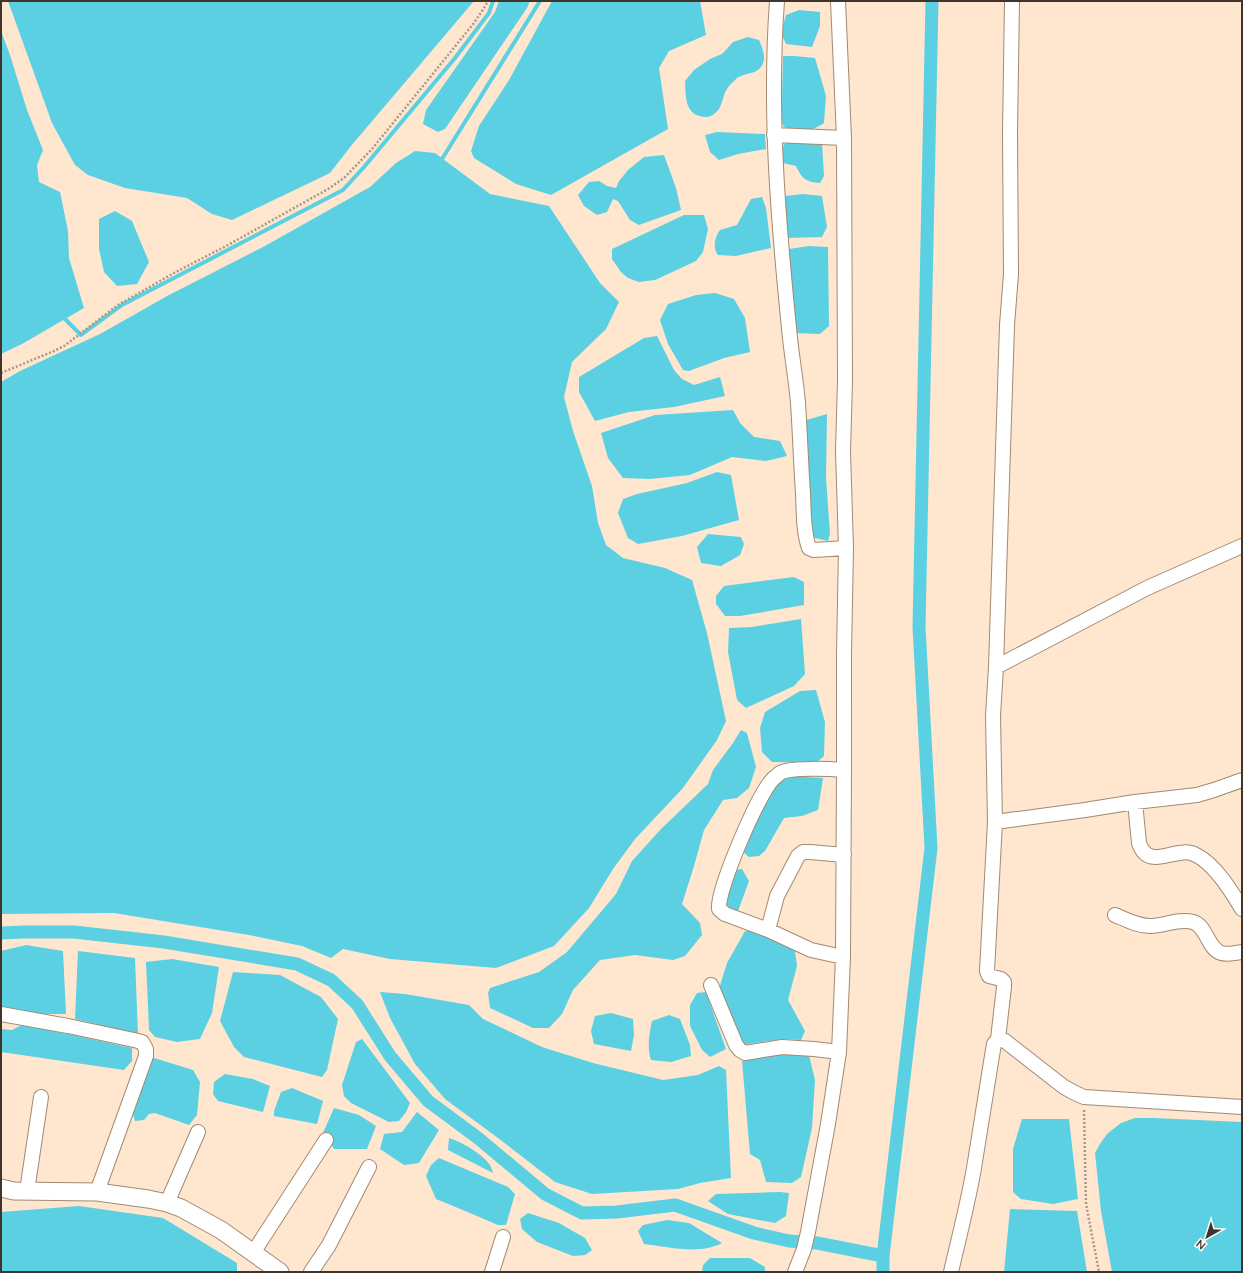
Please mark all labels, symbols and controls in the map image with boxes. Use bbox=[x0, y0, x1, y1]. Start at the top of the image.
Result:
north arrow bbox=[1187, 1217, 1227, 1257]
text: N bbox=[1193, 1237, 1208, 1253]

